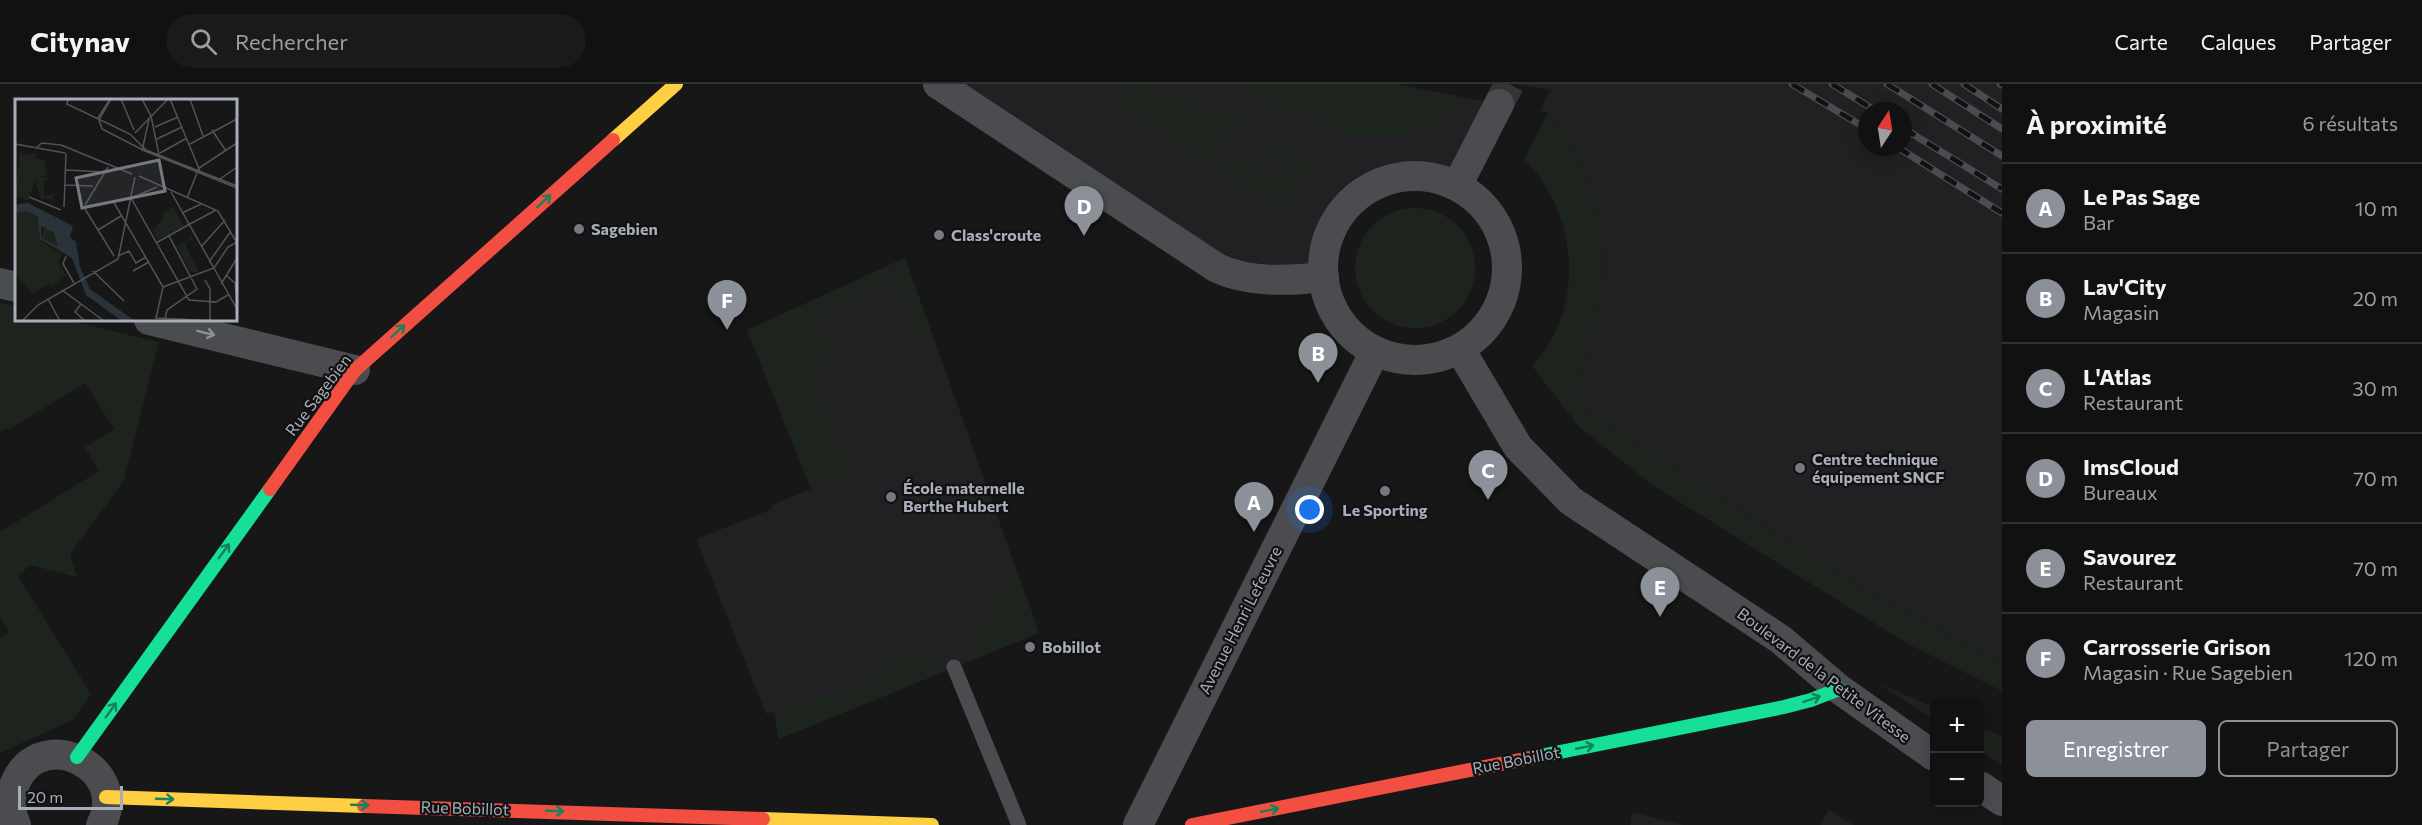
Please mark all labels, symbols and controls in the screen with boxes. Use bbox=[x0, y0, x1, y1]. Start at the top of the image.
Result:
search box bbox=[166, 14, 586, 68]
text: Citynav bbox=[30, 24, 130, 58]
icon: search bbox=[187, 25, 220, 58]
text: Rechercher bbox=[235, 28, 348, 55]
text: Carte bbox=[2115, 29, 2168, 54]
text: Calques bbox=[2201, 29, 2276, 54]
text: Partager bbox=[2309, 29, 2392, 54]
inset map bbox=[15, 99, 237, 321]
north arrow bbox=[1858, 102, 1912, 156]
text: À proximité bbox=[2026, 108, 2167, 139]
text: 6 résultats bbox=[2303, 111, 2398, 135]
text: Le Pas Sage bbox=[2083, 183, 2200, 210]
pin: D bbox=[1064, 186, 1104, 236]
one-way arrow bbox=[536, 194, 551, 208]
text: A bbox=[2038, 196, 2053, 220]
text: 10 m bbox=[2355, 196, 2398, 220]
text: Bar bbox=[2083, 210, 2114, 234]
place label: Sagebien bbox=[591, 219, 658, 238]
marker: Sagebien bbox=[572, 222, 586, 236]
place label: Class'croute bbox=[951, 225, 1041, 244]
marker: Class'croute bbox=[932, 228, 946, 242]
text: Lav'City bbox=[2083, 273, 2167, 300]
pin: F bbox=[708, 280, 746, 330]
text: B bbox=[2039, 286, 2052, 310]
text: 20 m bbox=[2353, 286, 2398, 310]
text: Magasin bbox=[2083, 300, 2159, 324]
one-way arrow bbox=[390, 324, 405, 338]
one-way arrow bbox=[196, 328, 215, 340]
pin: B bbox=[1298, 334, 1338, 383]
street label: Rue Sagebien bbox=[281, 350, 354, 439]
text: L'Atlas bbox=[2083, 363, 2151, 390]
text: C bbox=[2039, 376, 2052, 400]
text: 30 m bbox=[2352, 376, 2398, 400]
text: Restaurant bbox=[2083, 390, 2183, 414]
place label: Centre technique équipement SNCF bbox=[1812, 449, 1945, 486]
pin: C bbox=[1468, 450, 1508, 500]
text: ImsCloud bbox=[2083, 453, 2179, 480]
marker: Centre technique équipement SNCF bbox=[1793, 461, 1807, 475]
text: D bbox=[2038, 466, 2053, 490]
text: 70 m bbox=[2353, 466, 2398, 490]
place label: École maternelle Berthe Hubert bbox=[903, 478, 1025, 515]
text: Bureaux bbox=[2083, 480, 2158, 504]
pin: A bbox=[1234, 482, 1274, 532]
marker: Le Sporting bbox=[1378, 484, 1392, 498]
marker: École maternelle Berthe Hubert bbox=[884, 490, 898, 504]
your location bbox=[1295, 495, 1324, 524]
place label: Le Sporting bbox=[1342, 500, 1428, 519]
street label: Avenue Henri Lefeuvre bbox=[1194, 543, 1285, 697]
text: Savourez bbox=[2083, 543, 2176, 570]
one-way arrow bbox=[218, 544, 231, 560]
text: E bbox=[2040, 556, 2051, 580]
text: 70 m bbox=[2353, 556, 2398, 580]
pin: E bbox=[1640, 568, 1680, 617]
text: Restaurant bbox=[2083, 570, 2183, 594]
street label: Boulevard de la Petite Vitesse bbox=[1734, 603, 1915, 746]
text: Carrosserie Grison bbox=[2083, 633, 2271, 660]
place label: Bobillot bbox=[1042, 637, 1101, 656]
marker: Bobillot bbox=[1023, 640, 1037, 654]
text: F bbox=[2040, 646, 2051, 670]
text: 120 m bbox=[2344, 646, 2398, 670]
text: Magasin · Rue Sagebien bbox=[2083, 660, 2293, 684]
one-way arrow bbox=[1802, 693, 1821, 704]
map controls bbox=[1930, 699, 1984, 807]
button: + bbox=[1930, 699, 1984, 753]
one-way arrow bbox=[105, 702, 117, 719]
button: Enregistrer bbox=[2026, 720, 2206, 777]
button: Partager bbox=[2218, 720, 2398, 777]
one-way arrow bbox=[1574, 741, 1594, 752]
street label: Rue Bobillot bbox=[1471, 742, 1562, 777]
button: − bbox=[1930, 753, 1984, 807]
scale bar bbox=[18, 783, 123, 810]
text: 20 m bbox=[27, 787, 63, 806]
one-way arrow bbox=[154, 793, 174, 805]
street label: Rue Bobillot bbox=[420, 796, 510, 819]
one-way arrow bbox=[349, 799, 369, 811]
one-way arrow bbox=[1260, 803, 1279, 815]
one-way arrow bbox=[544, 806, 564, 817]

